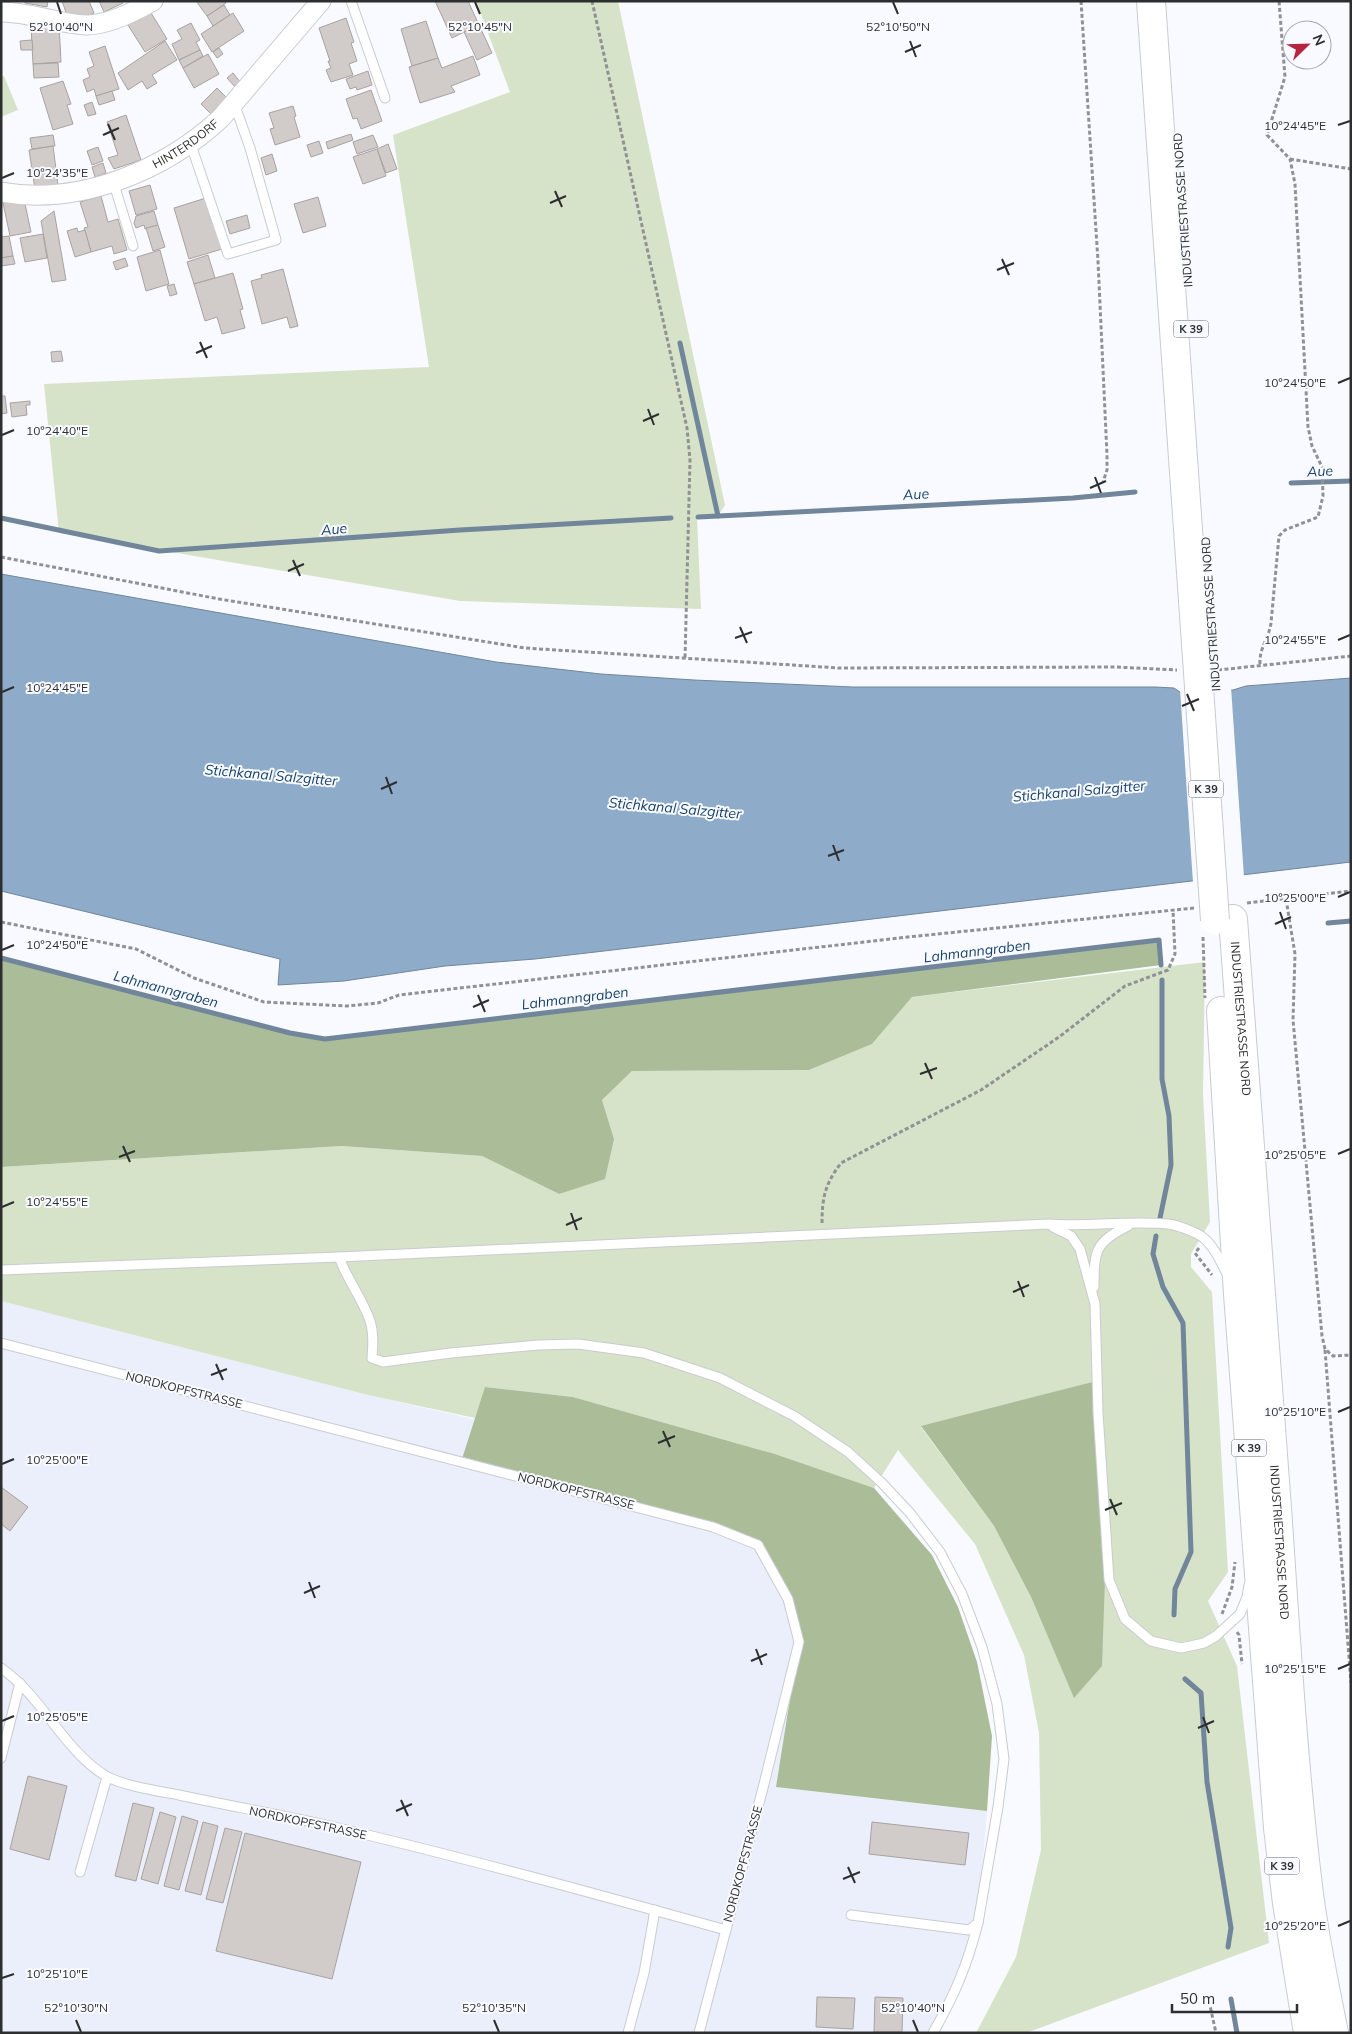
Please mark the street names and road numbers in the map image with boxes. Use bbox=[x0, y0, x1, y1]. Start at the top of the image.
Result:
street label: HINTERDORF bbox=[150, 115, 222, 171]
street label: INDUSTRIESTRASSE NORD bbox=[1170, 132, 1195, 288]
road number: K 39 bbox=[1174, 320, 1208, 338]
street label: INDUSTRIESTRASSE NORD bbox=[1198, 536, 1223, 692]
road number: K 39 bbox=[1188, 781, 1224, 798]
street label: INDUSTRIESTRASSE NORD bbox=[1228, 941, 1254, 1096]
street label: NORDKOPFSTRASSE bbox=[124, 1368, 244, 1411]
road number: K 39 bbox=[1232, 1440, 1266, 1456]
street label: INDUSTRIESTRASSE NORD bbox=[1267, 1464, 1293, 1620]
street label: NORDKOPFSTRASSE bbox=[516, 1469, 636, 1512]
street label: NORDKOPFSTRASSE bbox=[248, 1803, 368, 1842]
street label: NORDKOPFSTRASSE bbox=[720, 1804, 765, 1924]
road number: K 39 bbox=[1264, 1858, 1300, 1874]

